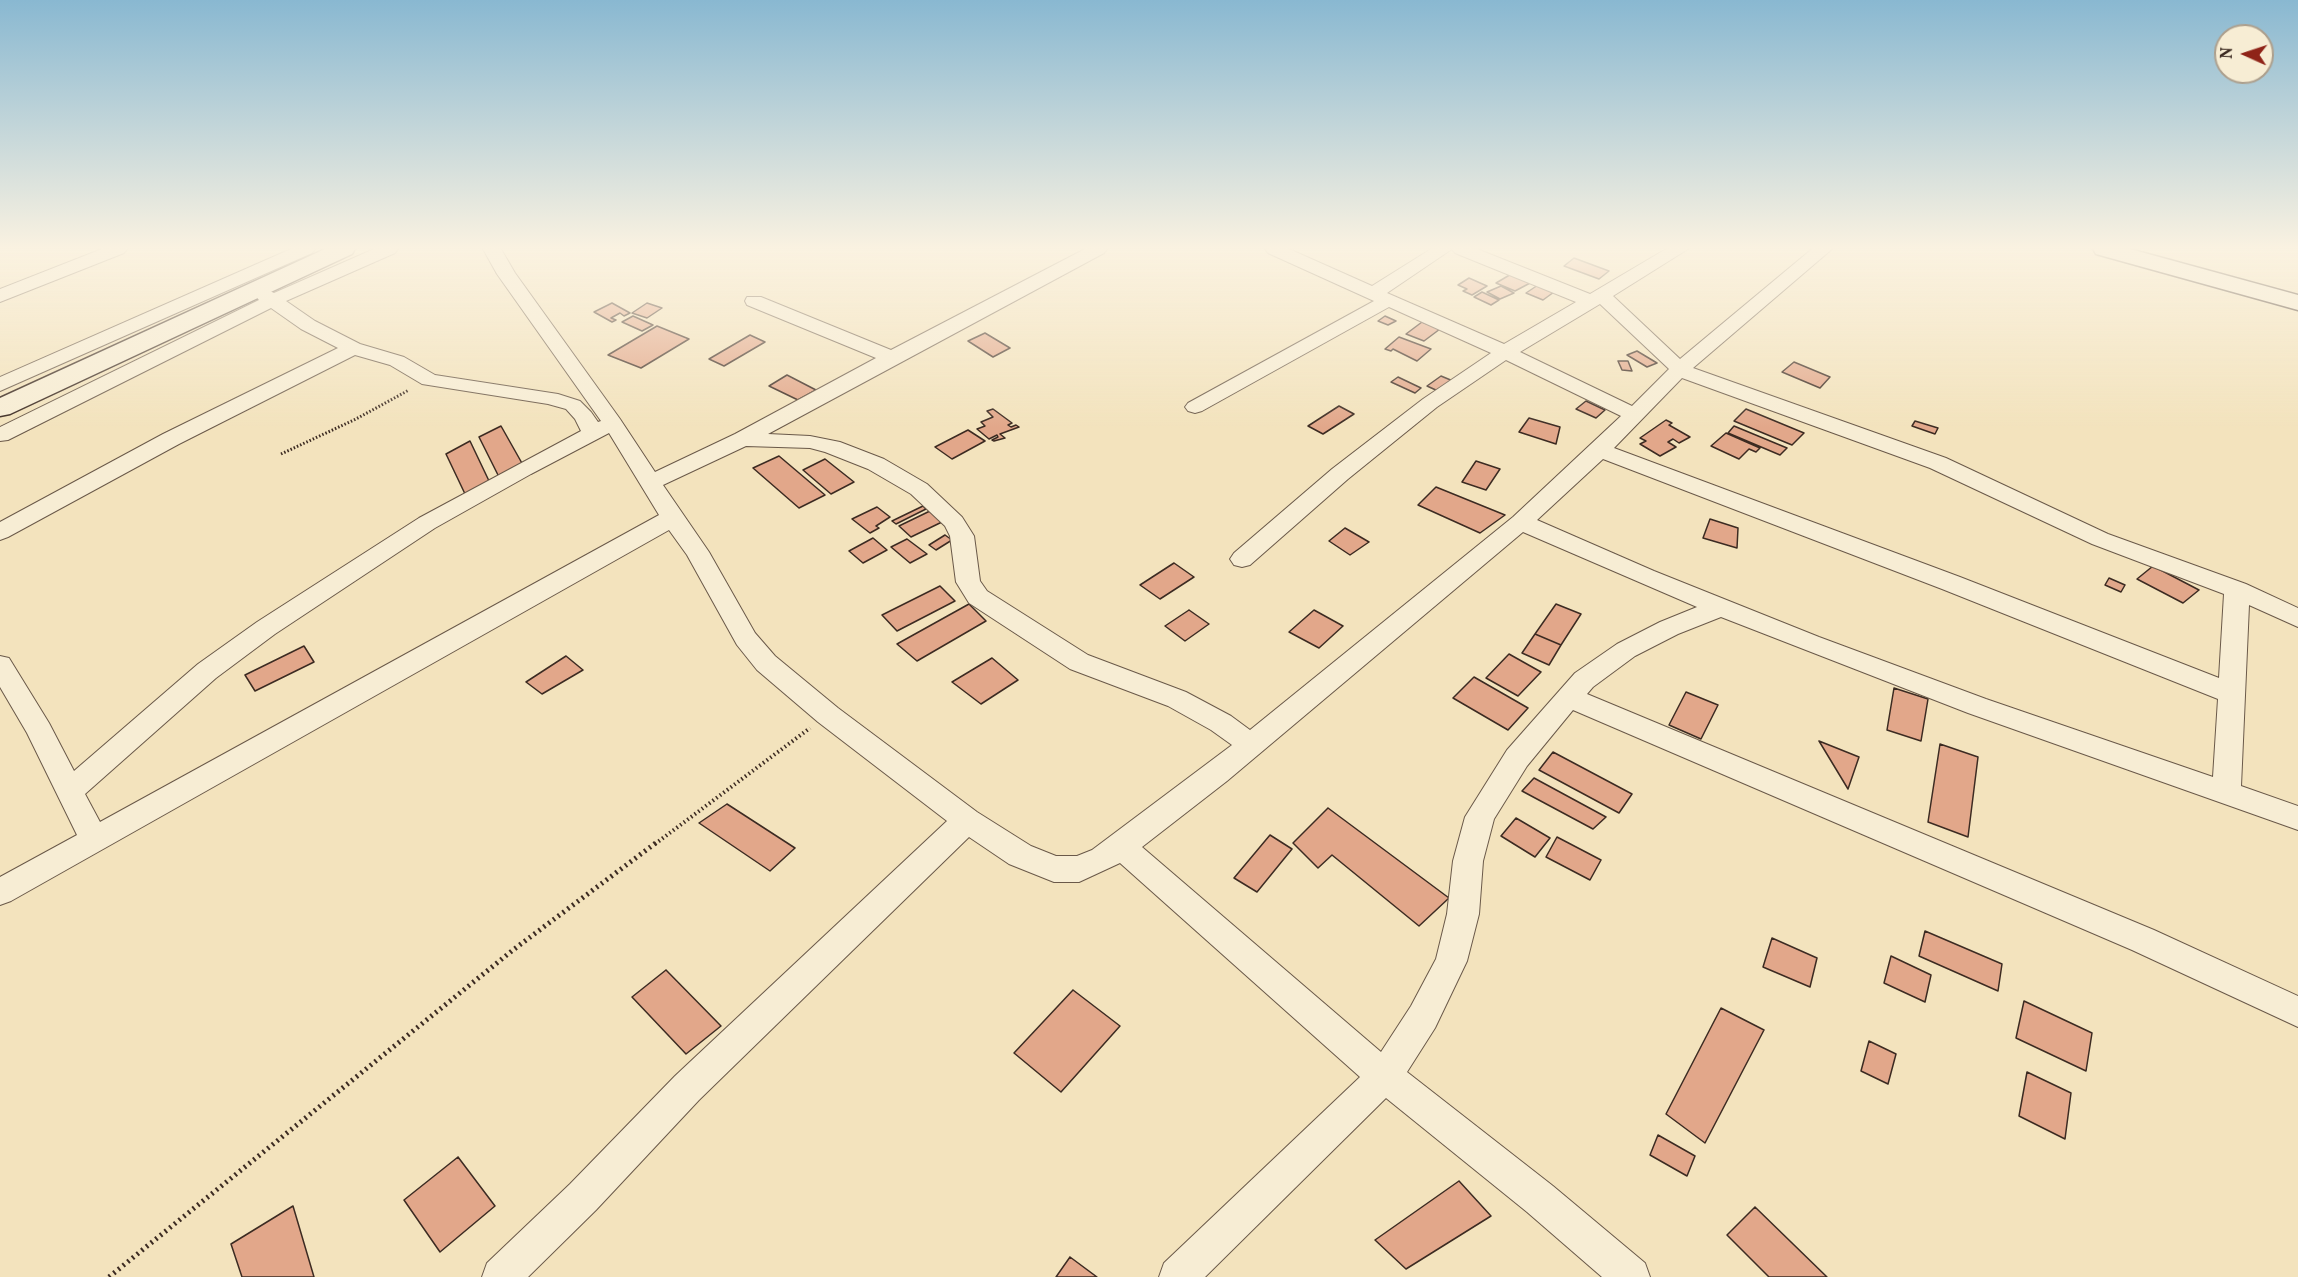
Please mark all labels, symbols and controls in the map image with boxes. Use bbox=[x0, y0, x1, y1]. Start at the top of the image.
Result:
north arrow bbox=[2214, 24, 2274, 84]
text: N bbox=[2217, 47, 2239, 60]

